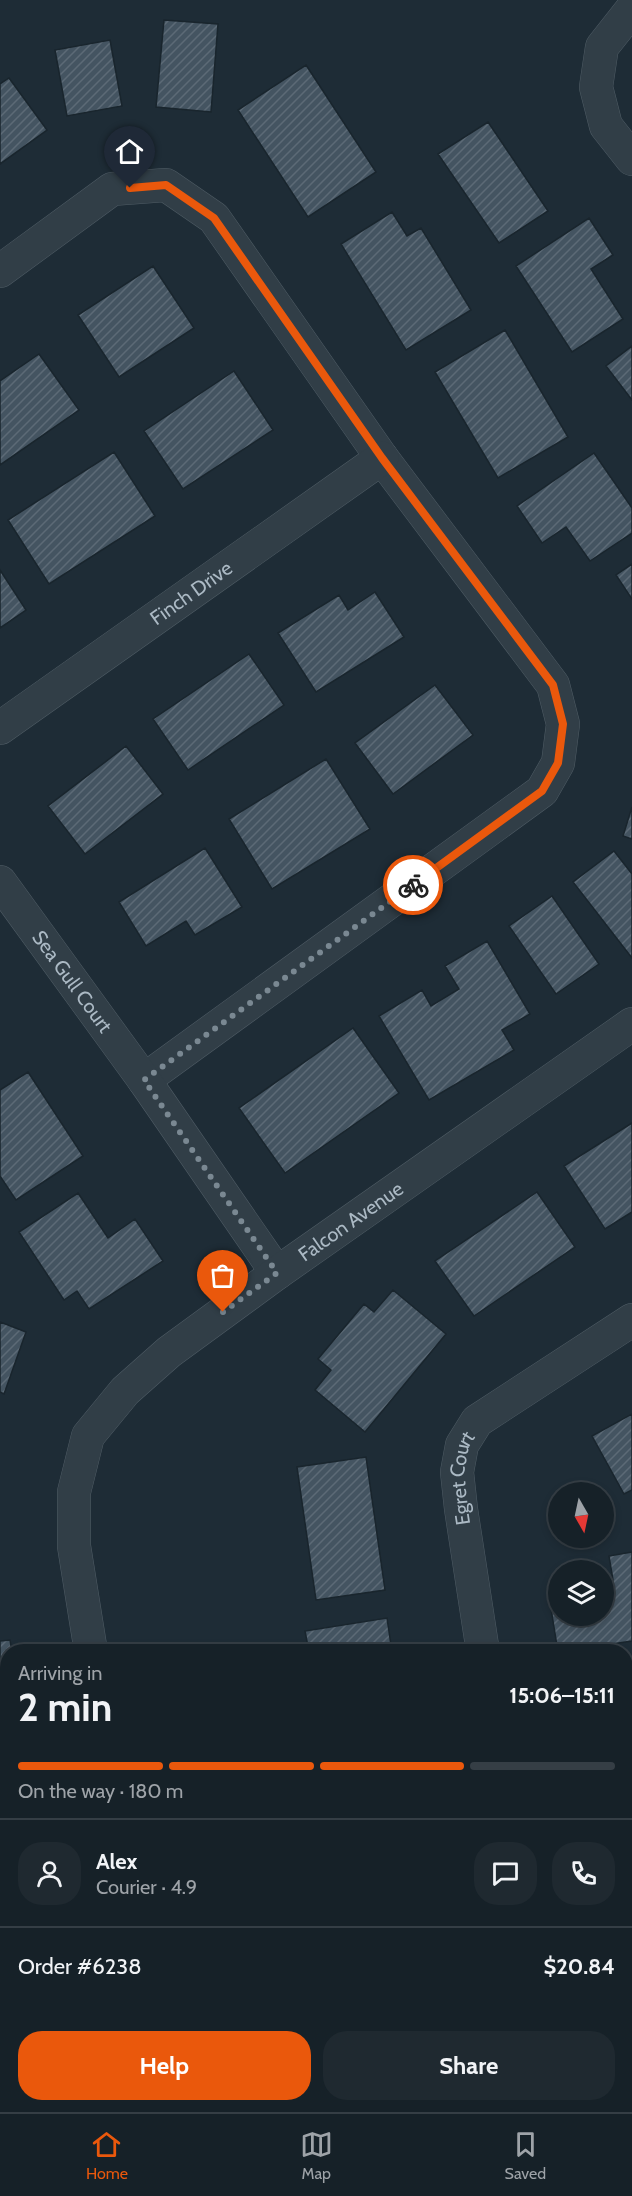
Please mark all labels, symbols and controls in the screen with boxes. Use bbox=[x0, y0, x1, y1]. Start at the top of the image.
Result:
pin bbox=[104, 126, 155, 188]
icon: home bbox=[113, 135, 146, 168]
street label: Finch Drive bbox=[145, 556, 237, 630]
courier bbox=[383, 855, 443, 915]
icon: bike bbox=[397, 869, 430, 902]
street label: Sea Gull Court bbox=[27, 926, 118, 1037]
street label: Falcon Avenue bbox=[294, 1176, 408, 1266]
pin bbox=[197, 1250, 248, 1312]
icon: bag bbox=[206, 1259, 239, 1292]
street label: Egret Court bbox=[444, 1426, 480, 1527]
north arrow bbox=[548, 1482, 614, 1548]
map controls bbox=[548, 1482, 614, 1626]
button: layers bbox=[548, 1560, 614, 1626]
text: Arriving in bbox=[18, 1661, 102, 1685]
text: 15:06–15:11 bbox=[509, 1682, 615, 1709]
text: 2 min bbox=[18, 1683, 112, 1731]
text: On the way · 180 m bbox=[18, 1779, 183, 1803]
button: person bbox=[18, 1842, 81, 1905]
button: chat bbox=[474, 1842, 537, 1905]
button: phone bbox=[552, 1842, 615, 1905]
text: Alex bbox=[96, 1848, 137, 1875]
text: Courier · 4.9 bbox=[96, 1875, 197, 1899]
text: Order #6238 bbox=[18, 1953, 142, 1980]
text: $20.84 bbox=[543, 1953, 615, 1980]
button: Help bbox=[18, 2031, 311, 2100]
button: Share bbox=[323, 2031, 615, 2100]
tab: Home bbox=[86, 2128, 128, 2183]
tab: Map bbox=[300, 2128, 333, 2183]
tab: Saved bbox=[505, 2128, 546, 2183]

